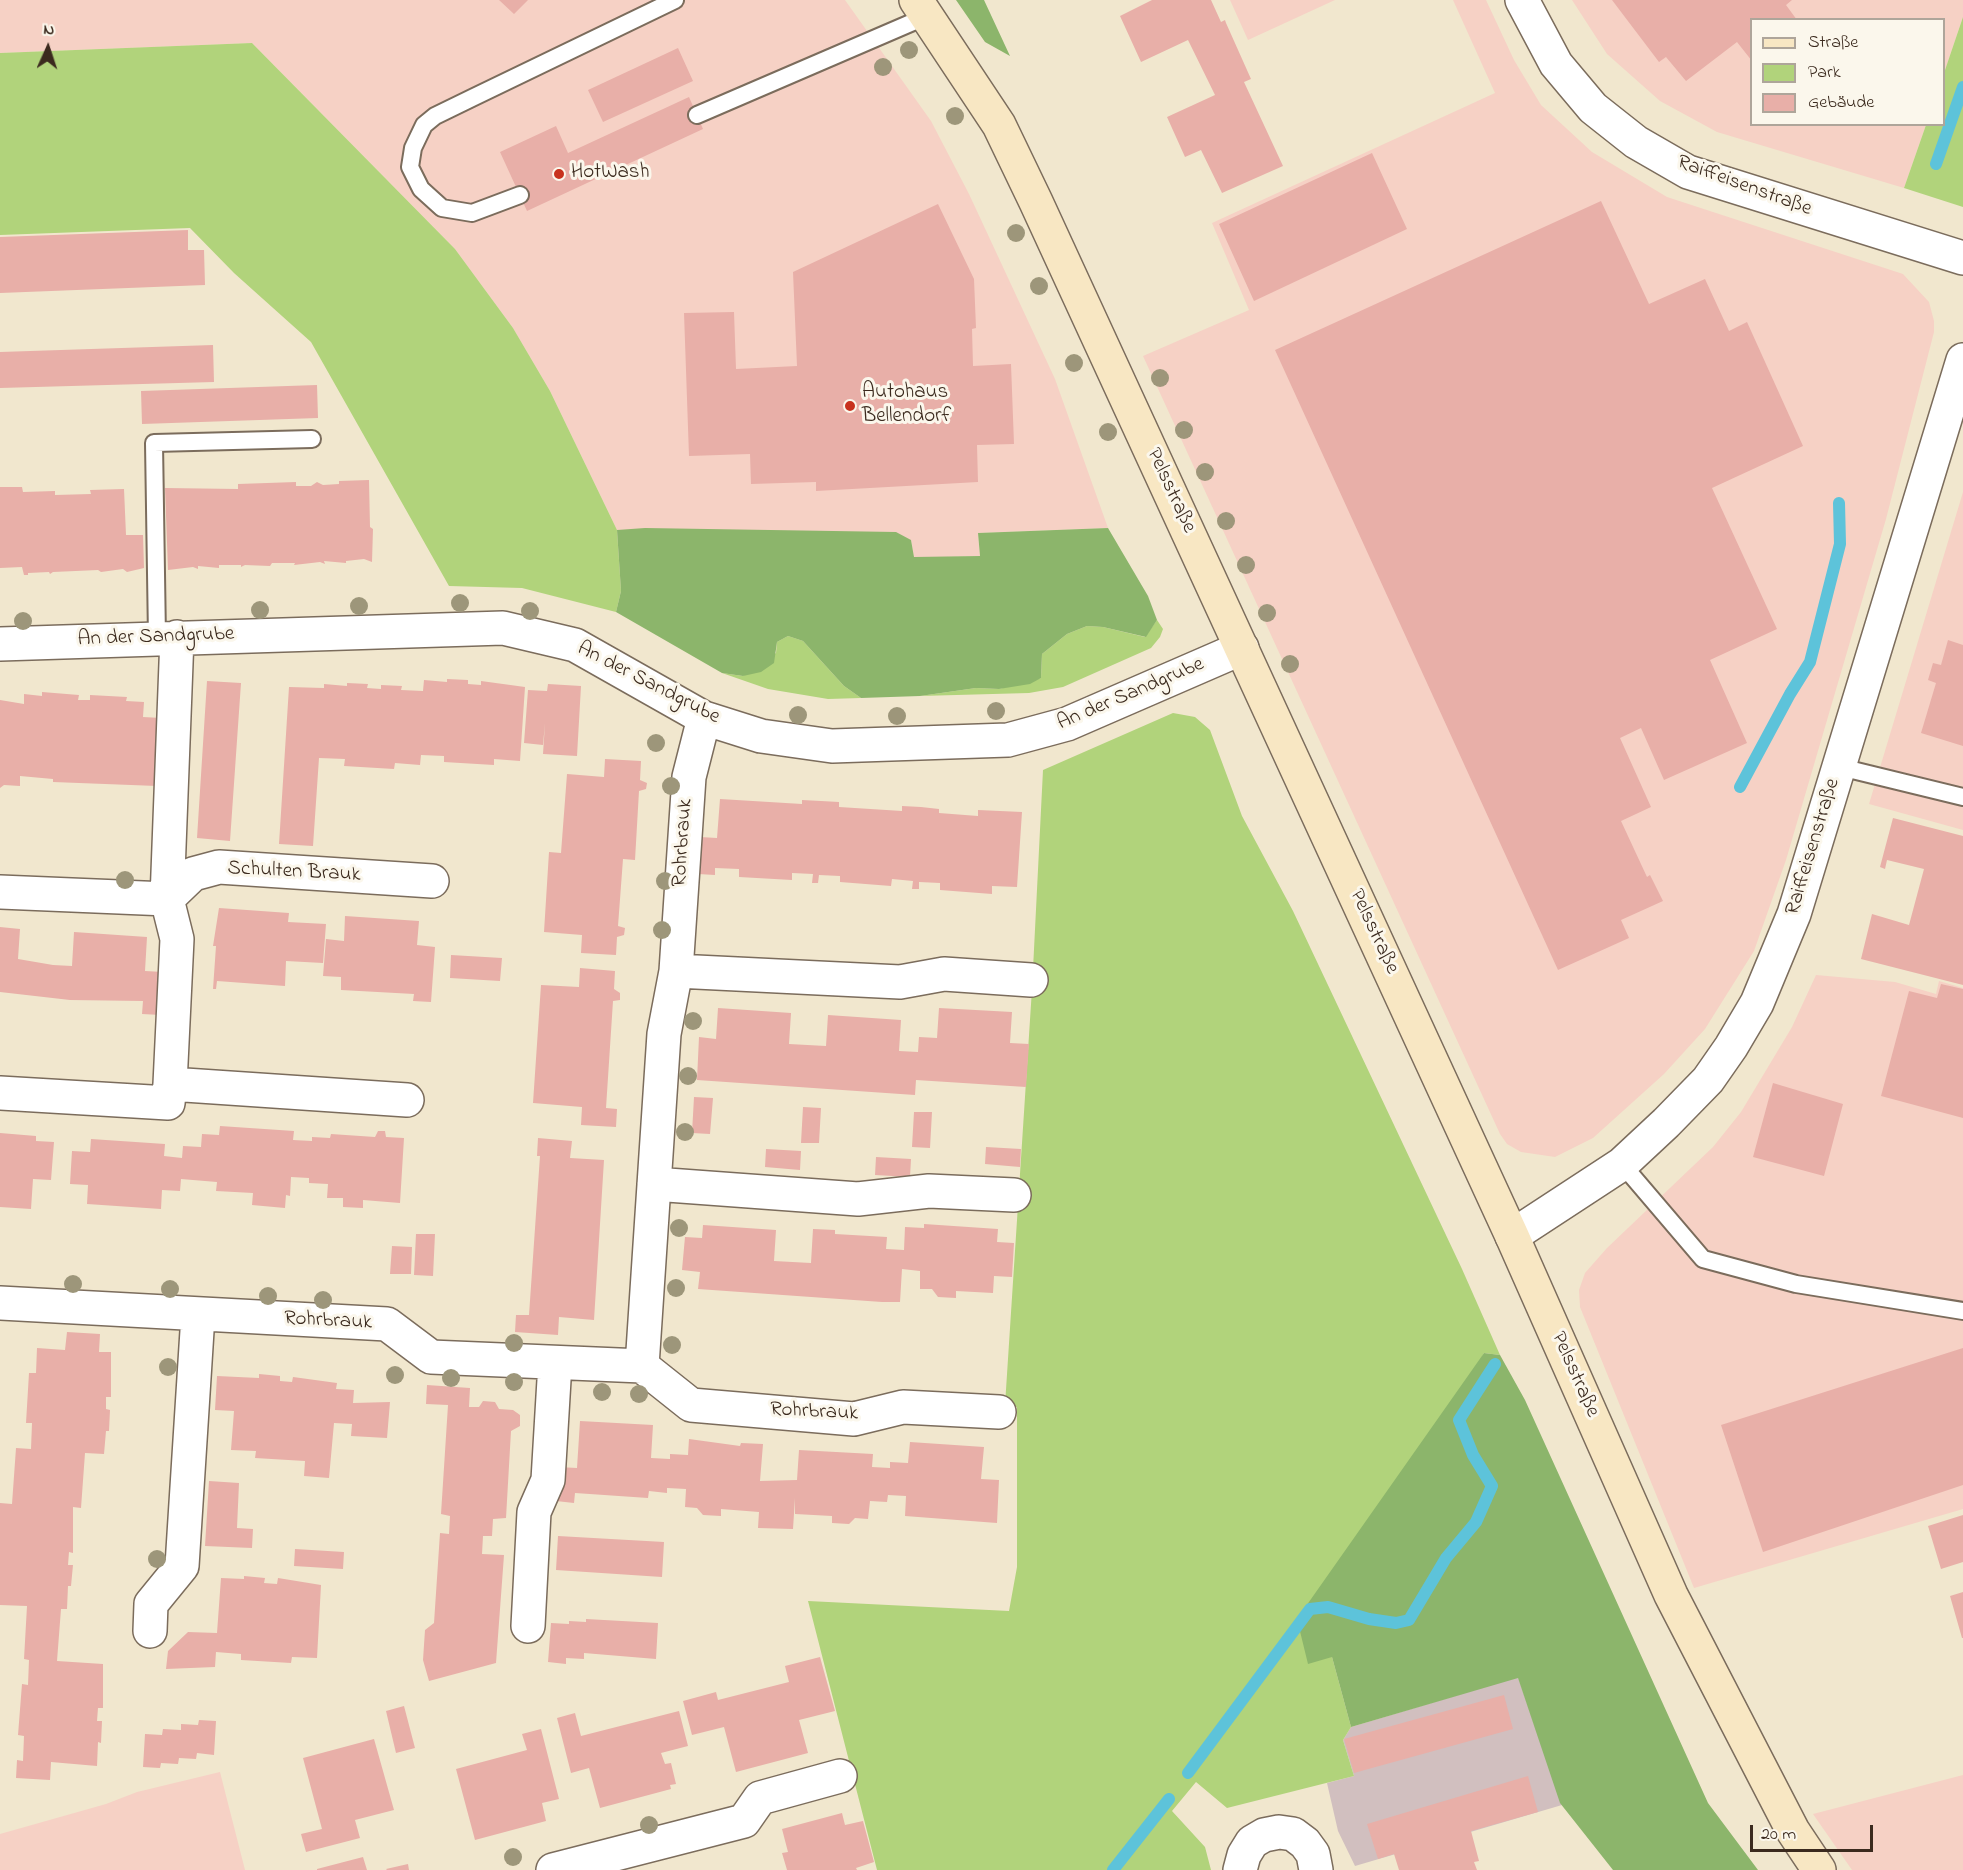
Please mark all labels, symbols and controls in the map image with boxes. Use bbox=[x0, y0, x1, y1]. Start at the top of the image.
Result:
north arrow bbox=[18, 18, 78, 78]
text: N bbox=[43, 18, 55, 42]
legend bbox=[1750, 18, 1945, 126]
text: Straße bbox=[1808, 30, 1858, 56]
text: Park bbox=[1808, 60, 1841, 86]
text: Gebäude bbox=[1808, 90, 1874, 116]
street label: Raiffeisenstraße bbox=[1673, 151, 1815, 223]
place label: HotWash bbox=[571, 161, 649, 187]
marker: HotWash bbox=[552, 167, 566, 181]
place label: Autohaus Bellendorf bbox=[862, 381, 951, 431]
marker: Autohaus Bellendorf bbox=[843, 399, 857, 413]
street label: Pelsstraße bbox=[1139, 445, 1201, 537]
street label: An der Sandgrube bbox=[77, 623, 235, 653]
street label: An der Sandgrube bbox=[572, 637, 724, 731]
street label: An der Sandgrube bbox=[1054, 653, 1208, 737]
street label: Raiffeisenstraße bbox=[1781, 776, 1847, 918]
street label: Rohrbrauk bbox=[668, 798, 700, 888]
street label: Schulten Brauk bbox=[227, 857, 361, 889]
street label: Pelsstraße bbox=[1342, 886, 1404, 978]
street label: Rohrbrauk bbox=[283, 1307, 373, 1337]
street label: Pelsstraße bbox=[1544, 1329, 1604, 1421]
street label: Rohrbrauk bbox=[769, 1398, 859, 1428]
scale bar bbox=[1753, 1813, 1876, 1851]
text: 20 m bbox=[1761, 1822, 1796, 1848]

